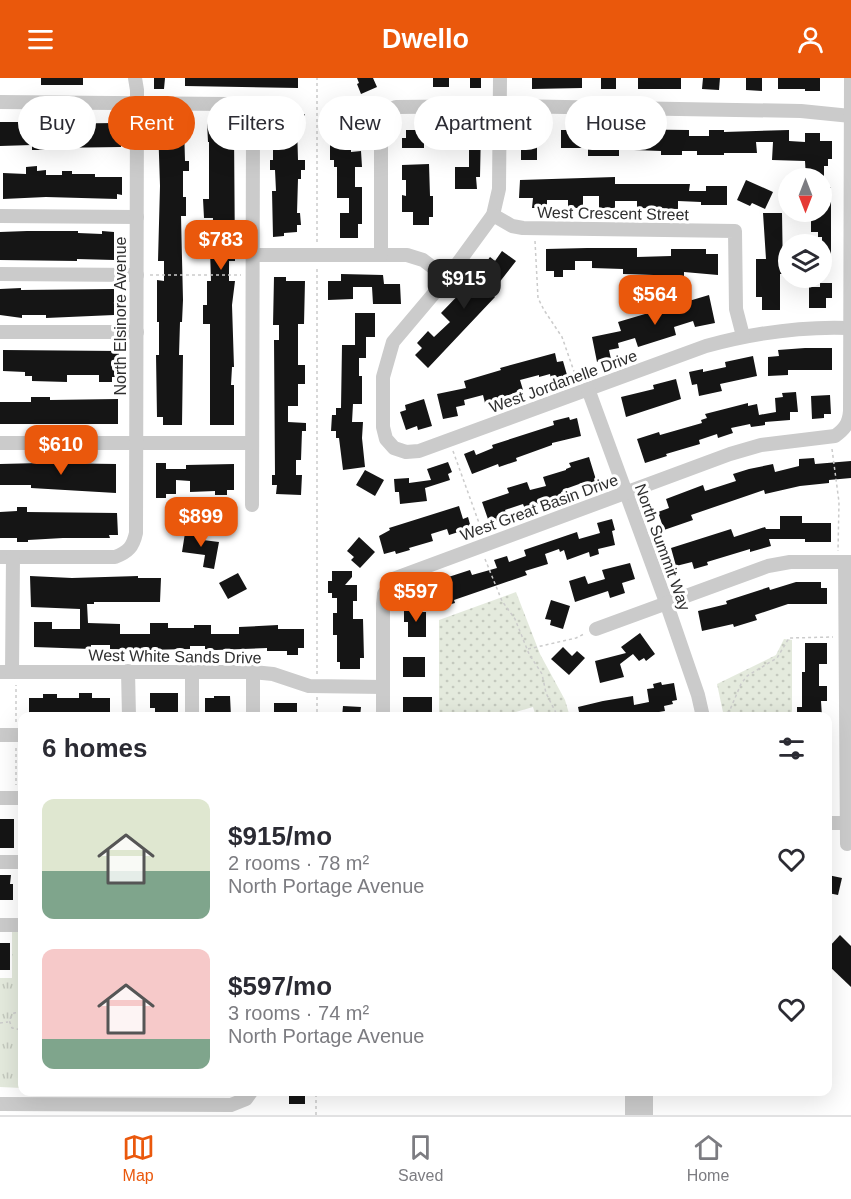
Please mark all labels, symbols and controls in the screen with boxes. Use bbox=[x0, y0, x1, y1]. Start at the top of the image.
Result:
icon: menu bbox=[24, 23, 57, 56]
icon: person bbox=[794, 23, 827, 56]
text: Dwello bbox=[382, 24, 469, 54]
chip: Buy bbox=[18, 96, 96, 150]
chip: Rent bbox=[108, 96, 195, 150]
chip: Filters bbox=[207, 96, 306, 150]
chip: New bbox=[318, 96, 402, 150]
chip: Apartment bbox=[414, 96, 553, 150]
chip: House bbox=[565, 96, 667, 150]
north arrow bbox=[778, 168, 832, 222]
map controls bbox=[778, 168, 832, 288]
street label: West Crescent Street bbox=[537, 204, 690, 223]
pin: $783 bbox=[185, 220, 257, 271]
text: $783 bbox=[199, 228, 243, 250]
button: layers bbox=[778, 234, 832, 288]
street label: North Elsinore Avenue bbox=[112, 236, 129, 395]
pin: $915 bbox=[428, 259, 500, 310]
text: $915 bbox=[442, 267, 486, 289]
pin: $564 bbox=[619, 275, 691, 326]
text: $564 bbox=[633, 283, 677, 305]
street label: West Jordanelle Drive bbox=[487, 347, 640, 416]
pin: $610 bbox=[25, 425, 97, 476]
text: $610 bbox=[39, 433, 83, 455]
street label: West Great Basin Drive bbox=[458, 471, 621, 544]
street label: North Summit Way bbox=[632, 481, 693, 613]
pin: $899 bbox=[165, 497, 237, 548]
text: $899 bbox=[179, 505, 223, 527]
pin: $597 bbox=[380, 572, 452, 623]
text: $597 bbox=[394, 580, 438, 602]
street label: West White Sands Drive bbox=[88, 646, 262, 667]
icon: filters bbox=[775, 732, 808, 765]
text: 6 homes bbox=[42, 733, 148, 763]
text: $915/mo bbox=[228, 821, 332, 851]
icon: home bbox=[90, 823, 162, 895]
icon: heart bbox=[775, 843, 808, 876]
text: 2 rooms · 78 m² bbox=[228, 852, 369, 874]
text: North Portage Avenue bbox=[228, 875, 424, 897]
text: $597/mo bbox=[228, 971, 332, 1001]
icon: home bbox=[90, 973, 162, 1045]
icon: heart bbox=[775, 993, 808, 1026]
text: 3 rooms · 74 m² bbox=[228, 1002, 369, 1024]
text: North Portage Avenue bbox=[228, 1025, 424, 1047]
tab: Map bbox=[122, 1131, 155, 1185]
tab: Saved bbox=[398, 1131, 443, 1185]
tab: Home bbox=[687, 1131, 729, 1185]

